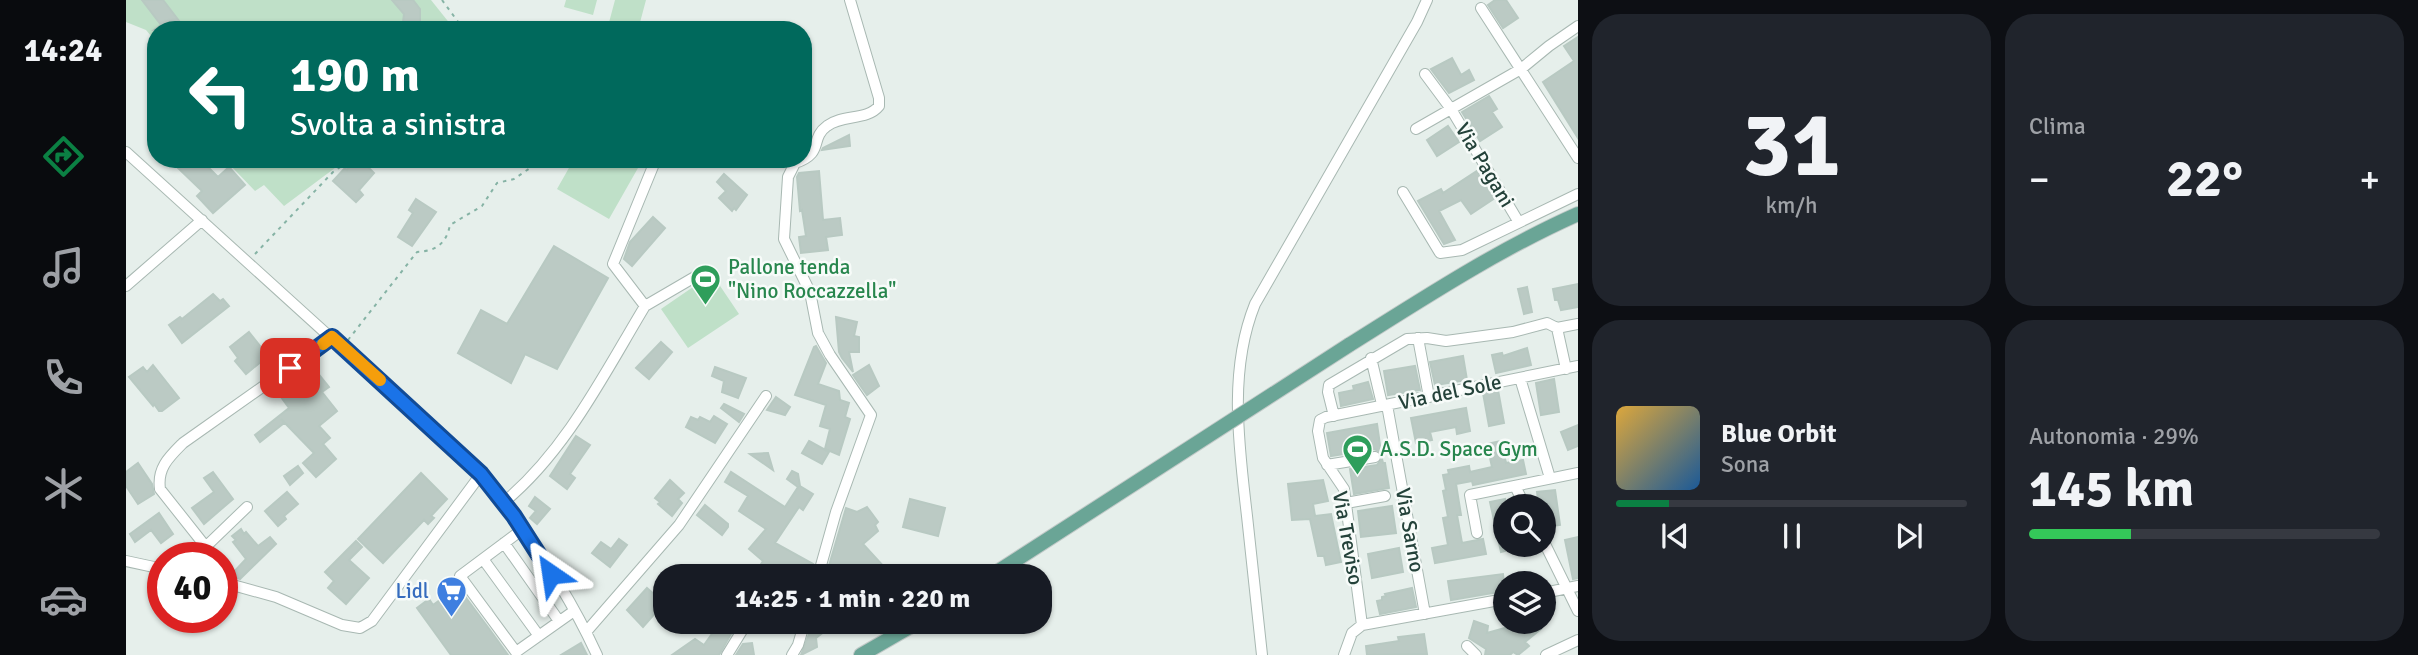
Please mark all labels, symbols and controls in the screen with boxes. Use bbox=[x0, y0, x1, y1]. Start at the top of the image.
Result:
text: 14:24 bbox=[24, 31, 102, 70]
text: 190 m bbox=[290, 45, 420, 105]
icon: left bbox=[175, 49, 266, 140]
text: 31 bbox=[1742, 89, 1841, 202]
text: Svolta a sinistra bbox=[290, 105, 506, 144]
text: Clima bbox=[2029, 112, 2086, 141]
street label: Via Pagani bbox=[1450, 118, 1520, 212]
icon: directions bbox=[39, 132, 88, 181]
text: 22° bbox=[2166, 147, 2243, 211]
text: − bbox=[2029, 156, 2050, 203]
text: + bbox=[2359, 156, 2380, 203]
text: km/h bbox=[1765, 191, 1818, 220]
icon: music bbox=[39, 243, 88, 292]
place label: Pallone tenda "Nino Roccazzella" bbox=[728, 254, 896, 304]
sports icon: Pallone tenda "Nino Roccazzella" bbox=[688, 262, 722, 306]
pin bbox=[260, 338, 320, 398]
icon: arrive bbox=[271, 349, 309, 387]
icon: phone bbox=[39, 353, 88, 402]
street label: Via del Sole bbox=[1396, 368, 1504, 416]
text: Blue Orbit bbox=[1721, 418, 1837, 450]
text: Autonomia · 29% bbox=[2029, 422, 2199, 451]
sports icon: A.S.D. Space Gym bbox=[1340, 432, 1374, 476]
place label: A.S.D. Space Gym bbox=[1380, 436, 1538, 462]
text: Sona bbox=[1721, 450, 1770, 479]
text: 145 km bbox=[2029, 457, 2194, 521]
icon: climate bbox=[39, 464, 88, 513]
street label: Via Sarno bbox=[1390, 486, 1430, 574]
street label: Via Treviso bbox=[1327, 489, 1369, 587]
map controls bbox=[1493, 494, 1556, 634]
button: search bbox=[1493, 494, 1556, 557]
icon: previous bbox=[1656, 517, 1694, 555]
icon: pause bbox=[1773, 517, 1811, 555]
icon: next bbox=[1890, 517, 1928, 555]
position arrow bbox=[514, 537, 588, 611]
speed limit sign: 40 bbox=[147, 542, 238, 633]
button: layers bbox=[1493, 571, 1556, 634]
supermarket icon: Lidl bbox=[435, 574, 469, 618]
icon: car bbox=[39, 575, 88, 624]
place label: Lidl bbox=[395, 578, 429, 604]
text: 14:25 · 1 min · 220 m bbox=[735, 583, 970, 615]

